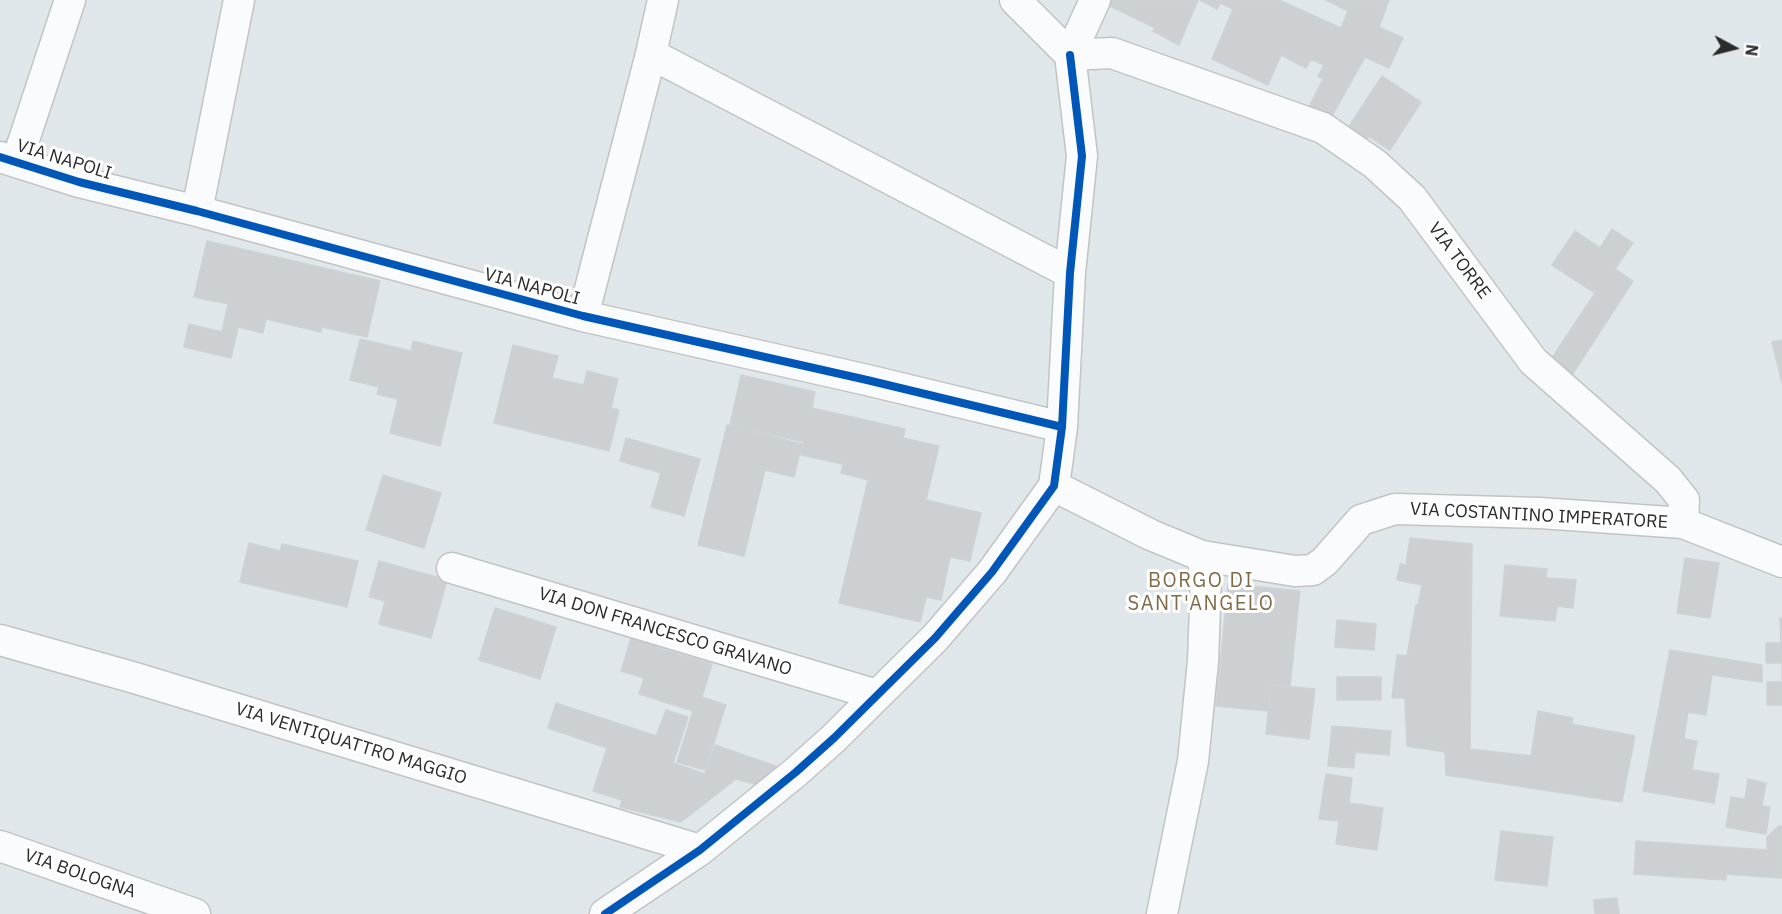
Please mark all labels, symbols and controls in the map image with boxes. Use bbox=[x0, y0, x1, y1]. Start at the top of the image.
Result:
north arrow bbox=[1704, 18, 1764, 78]
text: N bbox=[1741, 43, 1762, 57]
street label: VIA NAPOLI bbox=[14, 135, 114, 185]
street label: VIA TORRE bbox=[1423, 218, 1495, 304]
street label: VIA NAPOLI bbox=[482, 264, 582, 310]
street label: VIA COSTANTINO IMPERATORE bbox=[1410, 498, 1668, 534]
district label: BORGO DI SANT'ANGELO bbox=[1128, 569, 1274, 616]
street label: VIA DON FRANCESCO GRAVANO bbox=[536, 583, 794, 681]
street label: VIA VENTIQUATTRO MAGGIO bbox=[233, 698, 469, 790]
street label: VIA BOLOGNA bbox=[21, 845, 139, 903]

